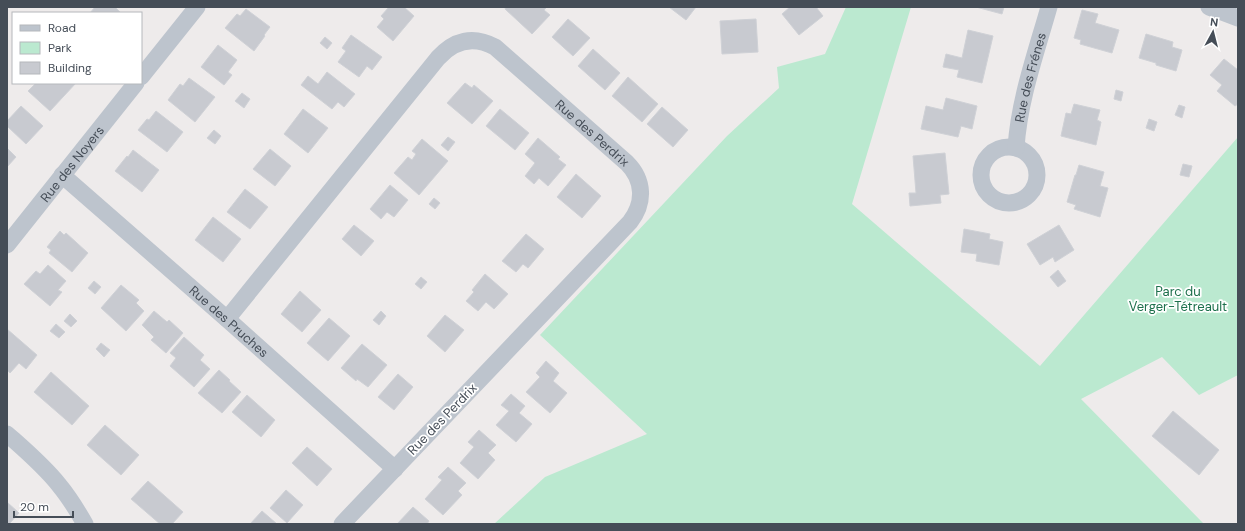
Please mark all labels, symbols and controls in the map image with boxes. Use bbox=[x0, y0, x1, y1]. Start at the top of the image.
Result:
legend bbox=[12, 12, 142, 84]
north arrow bbox=[1193, 12, 1233, 52]
text: N bbox=[1209, 15, 1219, 30]
text: Road bbox=[48, 20, 76, 36]
street label: Rue des Frénes bbox=[1010, 30, 1050, 124]
text: Park bbox=[48, 40, 72, 56]
text: Building bbox=[48, 60, 92, 76]
street label: Rue des Perdrix bbox=[552, 96, 634, 170]
street label: Rue des Noyers bbox=[36, 122, 107, 205]
street label: Rue des Pruches bbox=[186, 282, 272, 361]
park label: Parc du Verger-Tétreault bbox=[1129, 283, 1227, 315]
street label: Rue des Perdrix bbox=[404, 379, 481, 458]
scale bar bbox=[14, 493, 73, 519]
text: 20 m bbox=[20, 499, 49, 515]

